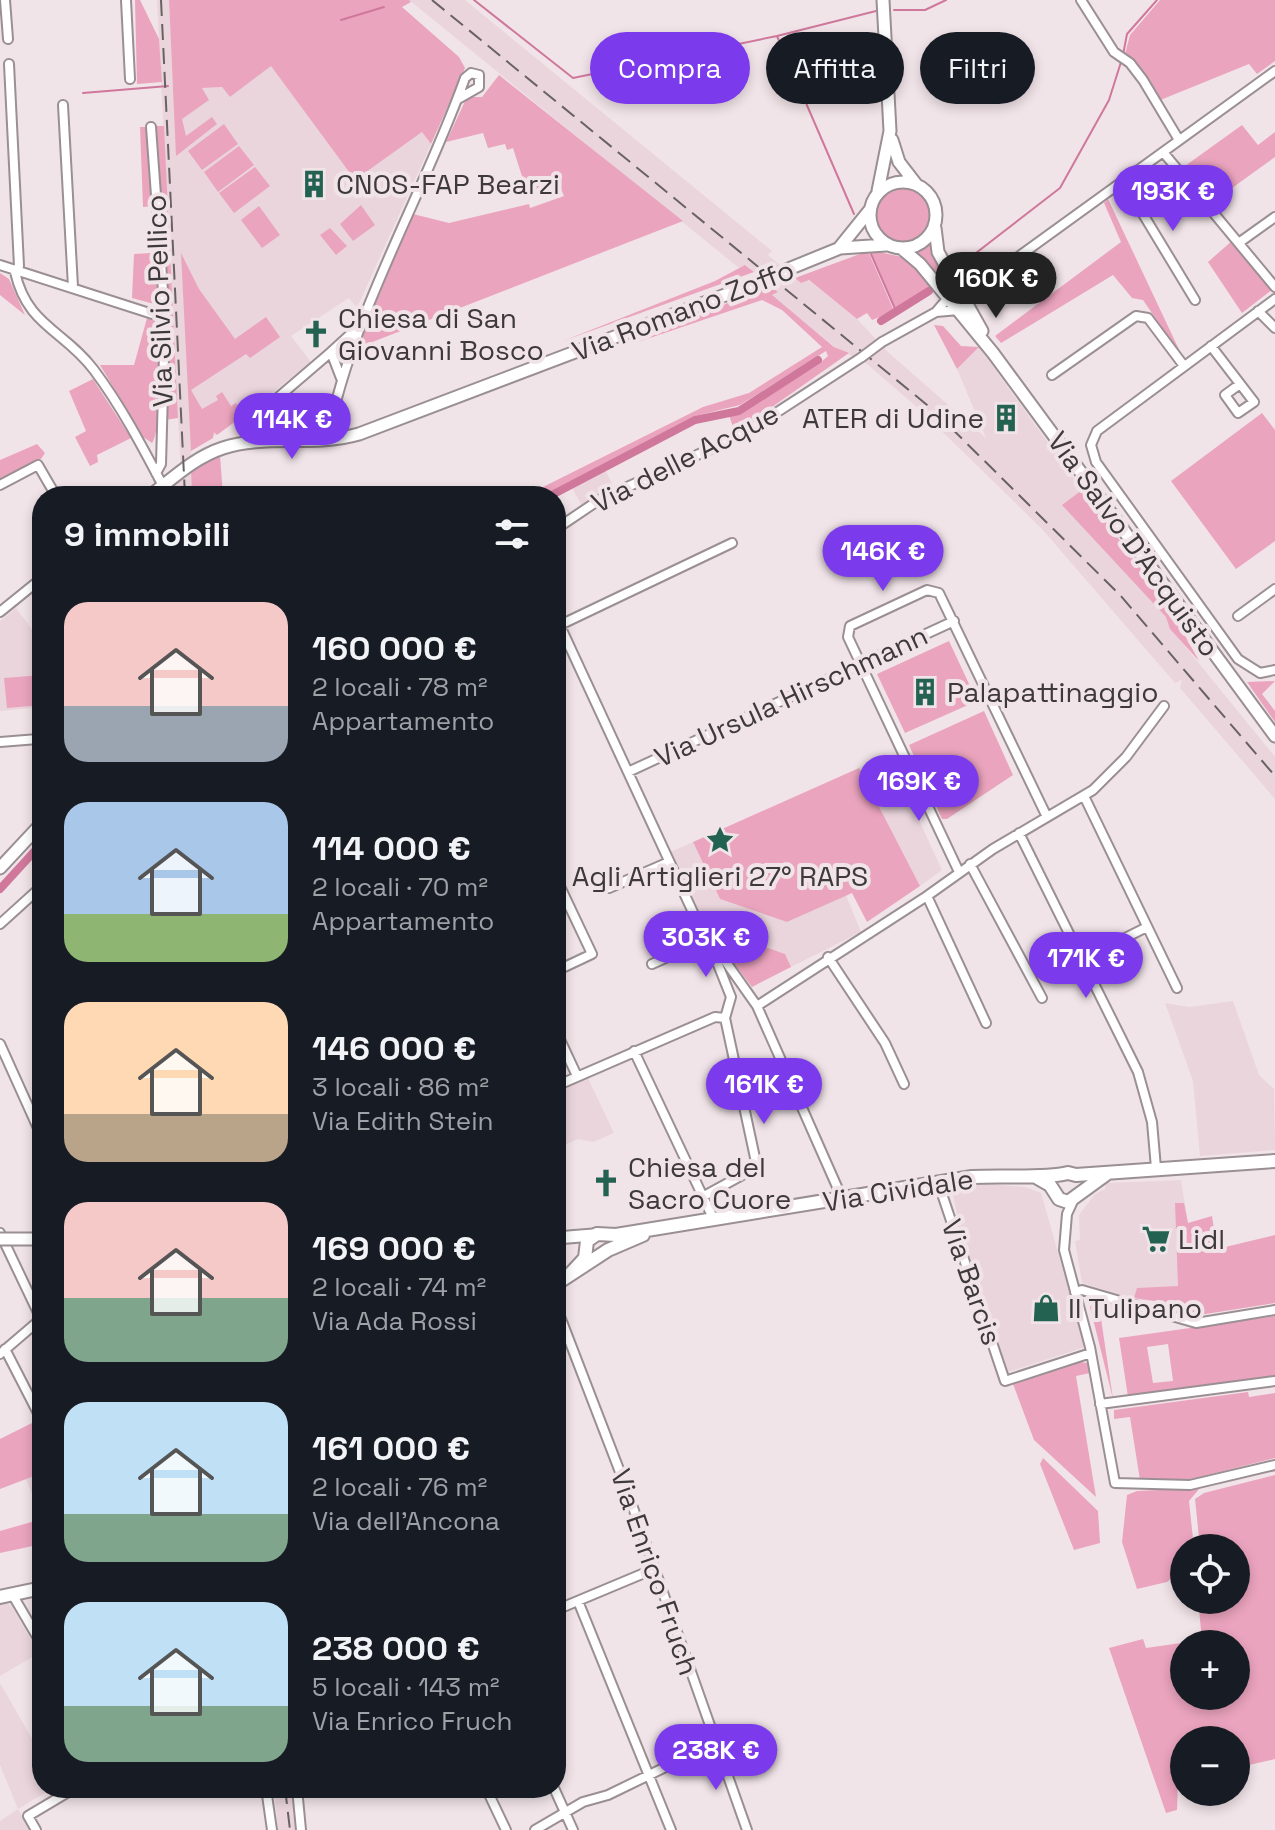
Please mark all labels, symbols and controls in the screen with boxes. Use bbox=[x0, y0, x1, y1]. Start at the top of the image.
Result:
chip: Compra bbox=[590, 32, 750, 104]
chip: Affitta bbox=[766, 32, 904, 104]
chip: Filtri bbox=[920, 32, 1035, 104]
pin: 193K € bbox=[1108, 165, 1238, 233]
place label: CNOS-FAP Bearzi bbox=[336, 166, 560, 202]
building icon: CNOS-FAP Bearzi bbox=[299, 169, 329, 199]
text: 193K € bbox=[1131, 174, 1215, 208]
street label: Via Silvio Pellico bbox=[137, 194, 181, 408]
street label: Via Romano Zoffo bbox=[567, 251, 799, 369]
pin: 160K € bbox=[931, 252, 1061, 320]
text: 160K € bbox=[953, 261, 1039, 295]
place label: Chiesa di San Giovanni Bosco bbox=[338, 300, 544, 368]
church icon: Chiesa di San Giovanni Bosco bbox=[301, 319, 331, 349]
pin: 114K € bbox=[227, 393, 357, 461]
street label: Via delle Acque bbox=[585, 395, 785, 521]
place label: ATER di Udine bbox=[802, 400, 984, 436]
text: 114K € bbox=[252, 402, 332, 436]
building icon: ATER di Udine bbox=[991, 403, 1021, 433]
street label: Via Salvo D'Acquisto bbox=[1040, 424, 1228, 664]
icon: filters bbox=[490, 512, 534, 556]
text: 9 immobili bbox=[64, 513, 230, 556]
pin: 146K € bbox=[818, 525, 948, 593]
text: 146K € bbox=[841, 534, 925, 568]
street label: Via Ursula Hirschmann bbox=[649, 617, 933, 775]
text: 160 000 € bbox=[312, 627, 477, 670]
icon: home bbox=[128, 634, 224, 730]
text: 2 locali · 78 m² bbox=[312, 670, 488, 704]
place label: Palapattinaggio bbox=[947, 674, 1158, 710]
building icon: Palapattinaggio bbox=[910, 677, 940, 707]
text: Appartamento bbox=[312, 704, 494, 738]
pin: 169K € bbox=[854, 755, 984, 823]
text: 169K € bbox=[877, 764, 961, 798]
place icon: Agli Artiglieri 27° RAPS bbox=[705, 825, 735, 855]
text: 114 000 € bbox=[312, 827, 471, 870]
icon: home bbox=[128, 834, 224, 930]
place label: Agli Artiglieri 27° RAPS bbox=[572, 858, 868, 894]
text: 2 locali · 70 m² bbox=[312, 870, 488, 904]
text: Appartamento bbox=[312, 904, 494, 938]
pin: 303K € bbox=[641, 911, 771, 979]
text: 303K € bbox=[662, 920, 750, 954]
pin: 171K € bbox=[1021, 932, 1151, 1000]
text: 171K € bbox=[1047, 941, 1125, 975]
text: 146 000 € bbox=[312, 1027, 476, 1070]
icon: home bbox=[128, 1034, 224, 1130]
pin: 161K € bbox=[699, 1058, 829, 1126]
text: 161K € bbox=[724, 1067, 804, 1101]
text: 3 locali · 86 m² bbox=[312, 1070, 489, 1104]
text: Via Edith Stein bbox=[312, 1104, 494, 1138]
place label: Chiesa del Sacro Cuore bbox=[628, 1149, 791, 1217]
street label: Via Cividale bbox=[820, 1160, 976, 1220]
church icon: Chiesa del Sacro Cuore bbox=[591, 1168, 621, 1198]
street label: Via Barcis bbox=[934, 1214, 1010, 1350]
place label: Lidl bbox=[1178, 1221, 1225, 1257]
supermarket icon: Lidl bbox=[1141, 1224, 1171, 1254]
text: 169 000 € bbox=[312, 1227, 476, 1270]
icon: home bbox=[128, 1234, 224, 1330]
text: 2 locali · 74 m² bbox=[312, 1270, 486, 1304]
place label: Il Tulipano bbox=[1068, 1290, 1202, 1326]
shop icon: Il Tulipano bbox=[1031, 1293, 1061, 1323]
text: Via Ada Rossi bbox=[312, 1304, 477, 1338]
text: 161 000 € bbox=[312, 1427, 470, 1470]
icon: home bbox=[128, 1434, 224, 1530]
street label: Via Enrico Fruch bbox=[603, 1464, 707, 1680]
text: 2 locali · 76 m² bbox=[312, 1470, 487, 1504]
text: Via dell'Ancona bbox=[312, 1504, 500, 1538]
map controls bbox=[1170, 1534, 1250, 1806]
button: locate bbox=[1170, 1534, 1250, 1614]
text: 238 000 € bbox=[312, 1627, 480, 1670]
button: + bbox=[1170, 1630, 1250, 1710]
icon: home bbox=[128, 1634, 224, 1730]
text: 5 locali · 143 m² bbox=[312, 1670, 500, 1704]
text: Via Enrico Fruch bbox=[312, 1704, 512, 1738]
pin: 238K € bbox=[651, 1724, 781, 1792]
button: − bbox=[1170, 1726, 1250, 1806]
text: 238K € bbox=[672, 1733, 760, 1767]

